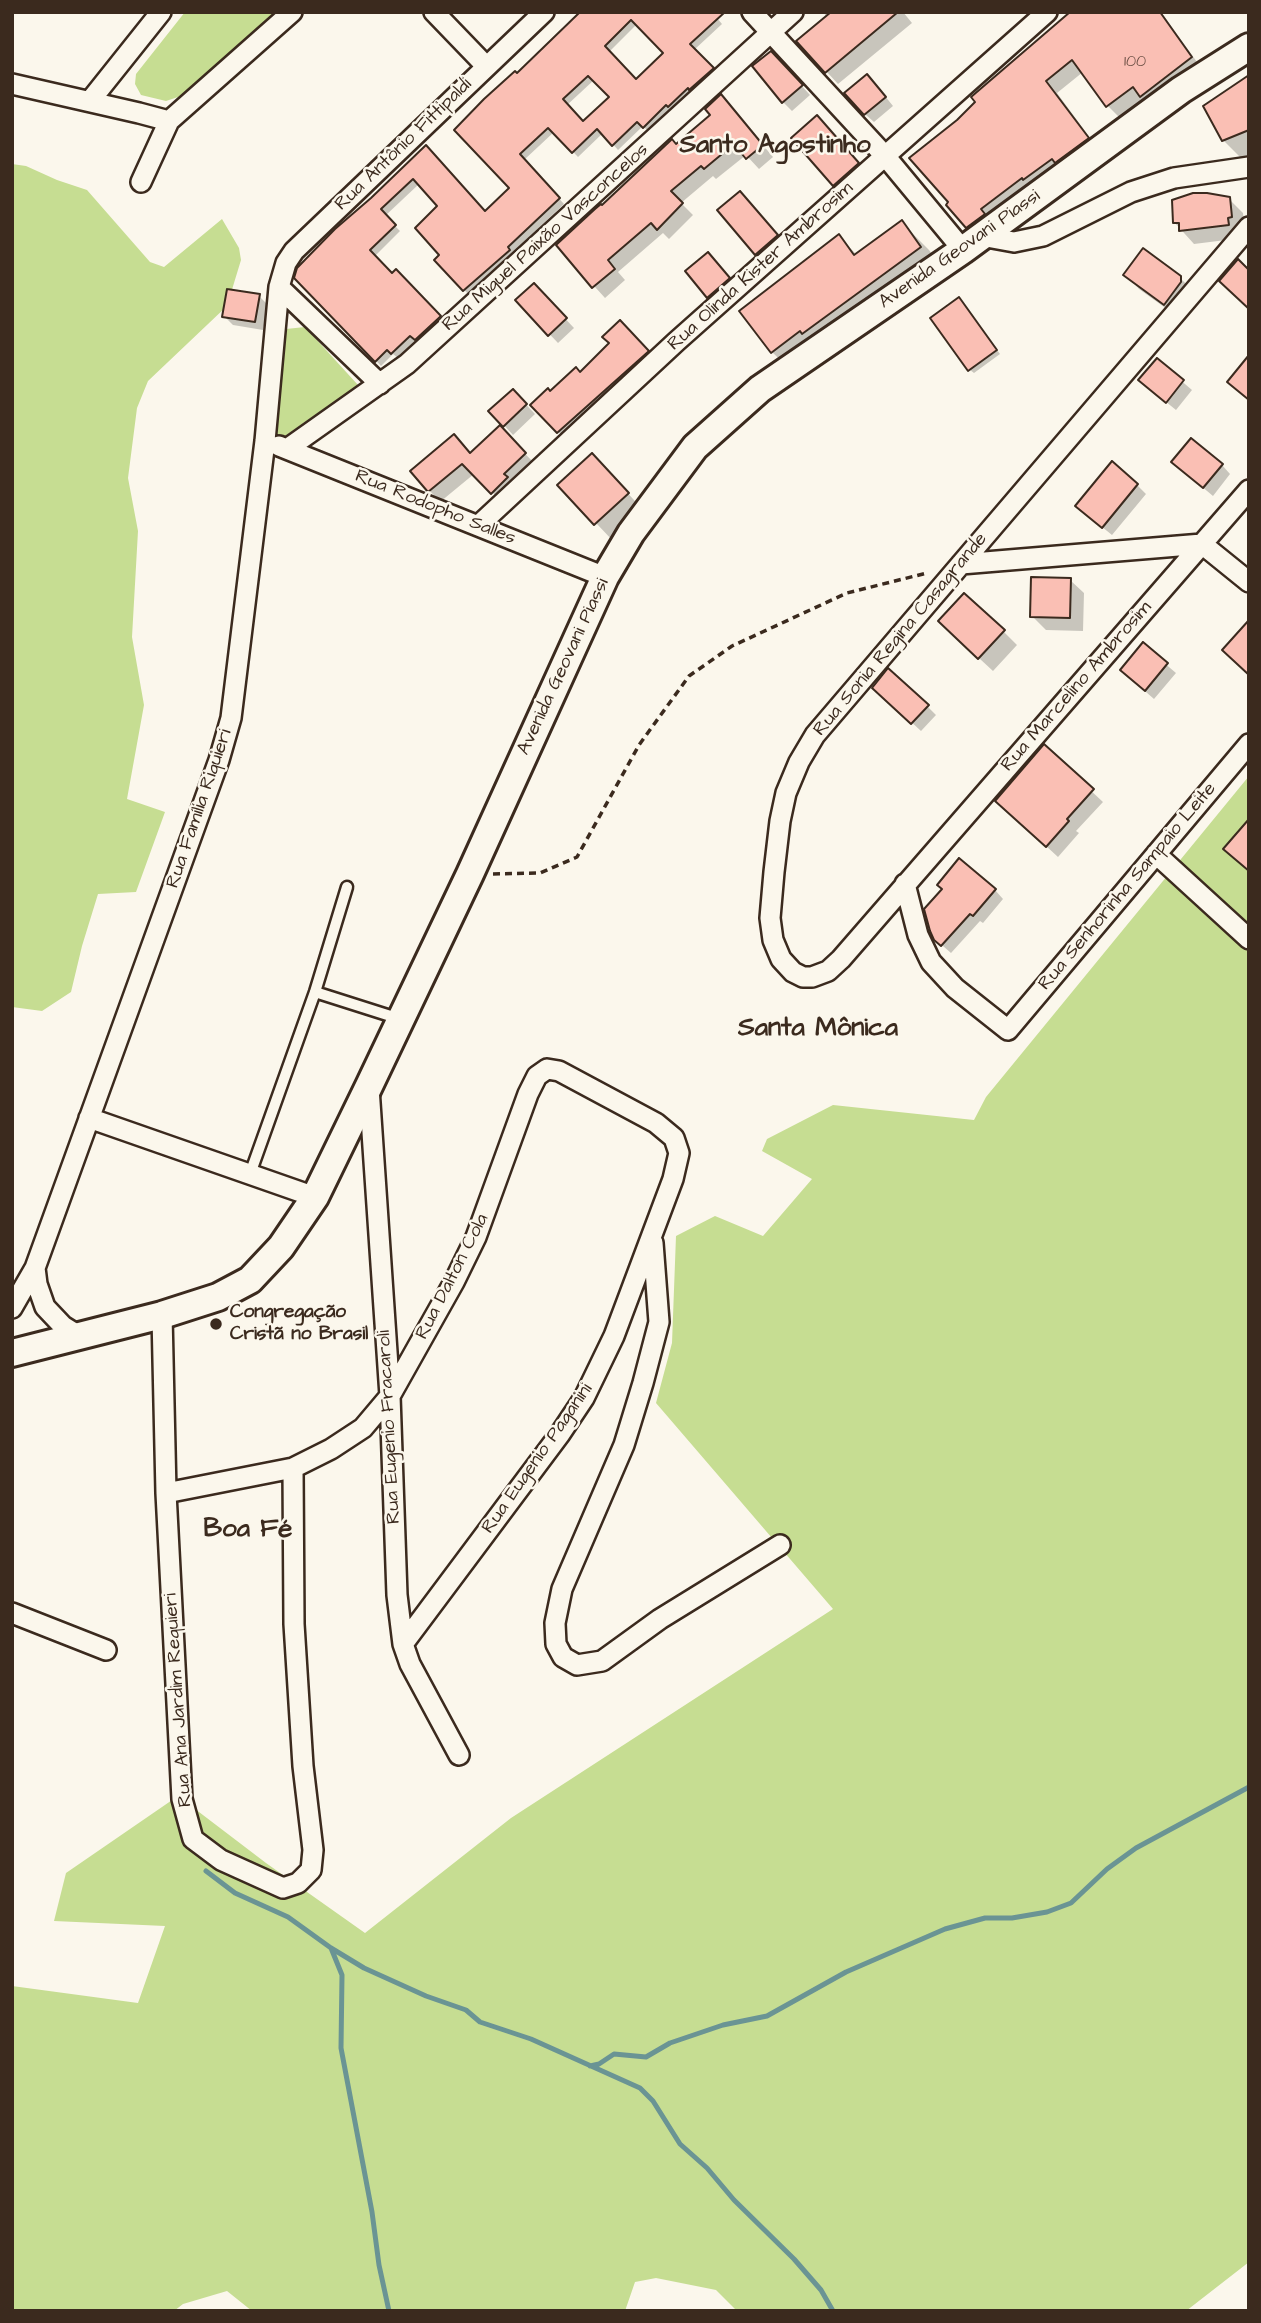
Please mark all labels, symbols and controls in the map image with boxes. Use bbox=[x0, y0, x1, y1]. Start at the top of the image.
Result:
house number: 100 bbox=[1124, 53, 1146, 73]
street label: Rua Antônio Fittipaldi bbox=[331, 74, 477, 216]
district label: Santo Agostinho bbox=[679, 131, 871, 163]
street label: Rua Miguel Paixão Vasconcelos bbox=[438, 139, 654, 337]
street label: Rua Olinda Kister Ambrosim bbox=[664, 178, 858, 356]
street label: Avenida Geovani Piassi bbox=[875, 186, 1045, 314]
street label: Rua Rodopho Salles bbox=[351, 465, 519, 551]
street label: Rua Sonia Regina Casagrande bbox=[809, 529, 993, 741]
street label: Avenida Geovani Piassi bbox=[513, 575, 615, 759]
street label: Rua Marcelino Ambrosim bbox=[997, 597, 1157, 777]
street label: Rua Família Riquieri bbox=[162, 727, 238, 891]
street label: Rua Senhorinha Sampaio Leite bbox=[1034, 778, 1222, 996]
district label: Santa Mônica bbox=[738, 1014, 898, 1046]
street label: Rua Dalton Cola bbox=[412, 1210, 494, 1344]
place label: Congregação Cristã no Brasil bbox=[230, 1302, 368, 1346]
marker: Congregação Cristã no Brasil bbox=[208, 1316, 224, 1332]
street label: Rua Eugenio Fracaroli bbox=[374, 1329, 406, 1525]
street label: Rua Eugenio Paganini bbox=[478, 1380, 598, 1538]
district label: Boa Fé bbox=[204, 1515, 292, 1547]
street label: Rua Ana Jardim Requieri bbox=[160, 1592, 198, 1808]

